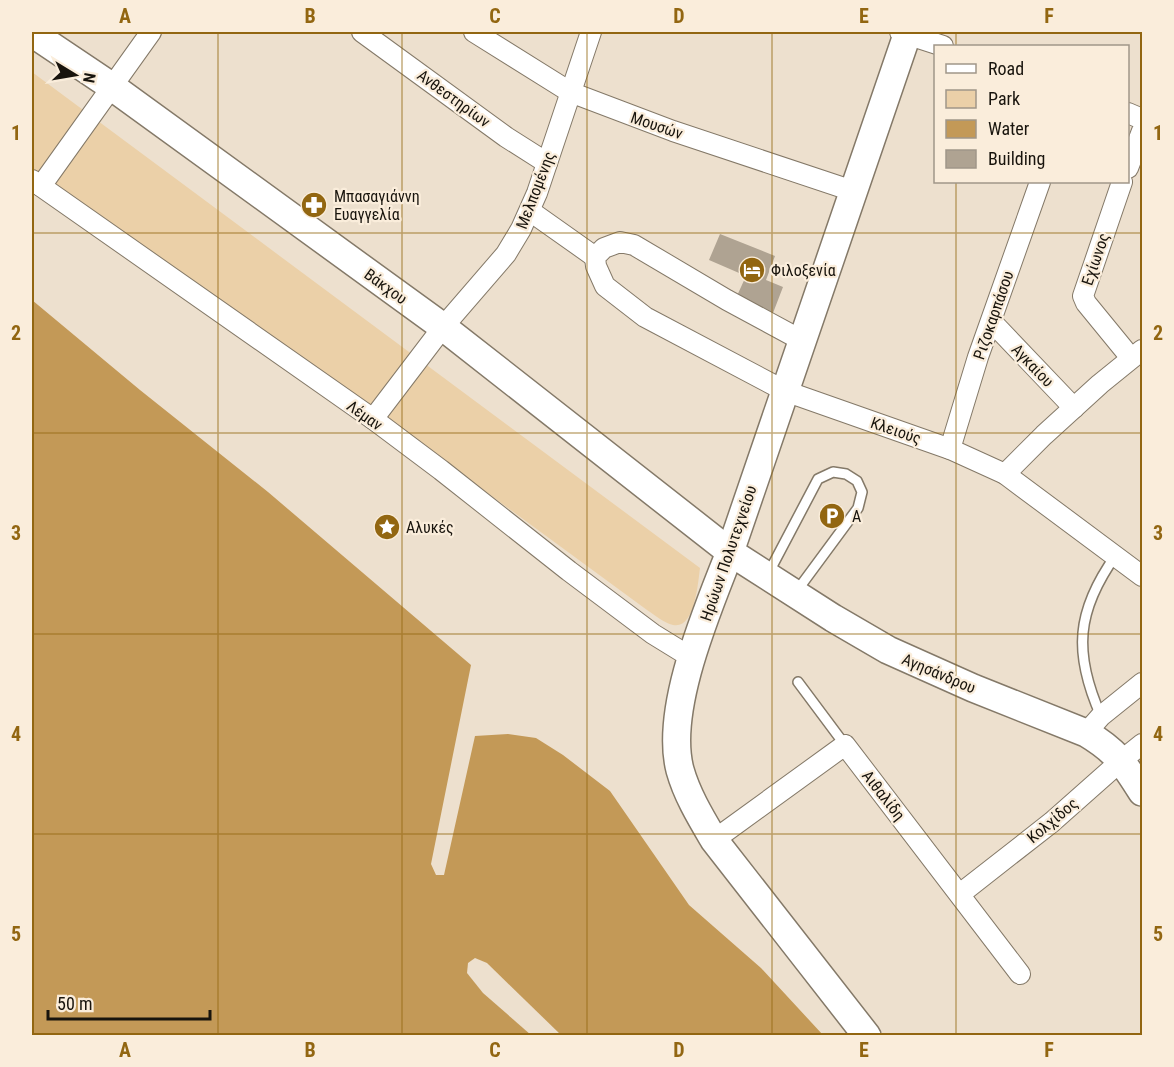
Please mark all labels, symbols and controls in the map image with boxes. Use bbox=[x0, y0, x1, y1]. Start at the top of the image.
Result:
text: A bbox=[119, 4, 131, 28]
text: B bbox=[304, 4, 316, 28]
text: C bbox=[489, 4, 501, 28]
text: D bbox=[673, 4, 685, 28]
text: E bbox=[859, 4, 869, 28]
text: F bbox=[1044, 4, 1054, 28]
north arrow bbox=[45, 45, 105, 105]
legend bbox=[934, 45, 1129, 183]
text: Road bbox=[988, 58, 1024, 79]
street label: Ανθεστηρίων bbox=[414, 66, 494, 131]
text: N bbox=[79, 71, 99, 84]
text: Park bbox=[988, 88, 1020, 109]
street label: Μουσών bbox=[628, 108, 686, 143]
text: Water bbox=[988, 118, 1030, 139]
text: 1 bbox=[11, 121, 21, 145]
text: 1 bbox=[1153, 121, 1163, 145]
text: Building bbox=[988, 148, 1045, 169]
street label: Μελπομένης bbox=[512, 149, 559, 232]
place label: Μπασαγιάννη Ευαγγελία bbox=[334, 187, 420, 224]
pharmacy icon: Μπασαγιάννη Ευαγγελία bbox=[299, 190, 329, 220]
street label: Εχίωνος bbox=[1078, 230, 1113, 288]
hotel icon: Φιλοξενία bbox=[737, 255, 767, 285]
place label: Φιλοξενία bbox=[771, 261, 836, 280]
street label: Βάκχου bbox=[361, 265, 411, 308]
street label: Ριζοκαρπάσου bbox=[969, 268, 1018, 362]
text: 2 bbox=[11, 321, 21, 345]
text: 2 bbox=[1153, 321, 1163, 345]
street label: Αγκαίου bbox=[1008, 340, 1058, 391]
street label: Λέμαν bbox=[343, 396, 386, 435]
street label: Κλειούς bbox=[868, 413, 924, 448]
street label: Ηρώων Πολυτεχνείου bbox=[696, 483, 761, 623]
parking icon: Α bbox=[817, 501, 847, 531]
place label: Α bbox=[852, 507, 861, 526]
place icon: Αλυκές bbox=[372, 512, 402, 542]
place label: Αλυκές bbox=[406, 518, 454, 537]
text: 3 bbox=[11, 521, 21, 545]
text: 3 bbox=[1153, 521, 1163, 545]
street label: Αγησάνδρου bbox=[899, 649, 979, 697]
text: 4 bbox=[11, 722, 21, 746]
text: 4 bbox=[1153, 722, 1163, 746]
street label: Αιθαλίδη bbox=[858, 766, 909, 824]
street label: Κολχίδος bbox=[1023, 794, 1082, 847]
text: 5 bbox=[11, 922, 21, 946]
text: 5 bbox=[1153, 922, 1163, 946]
scale bar bbox=[48, 983, 210, 1021]
text: 50 m bbox=[57, 993, 92, 1014]
text: A bbox=[119, 1038, 131, 1062]
text: B bbox=[304, 1038, 316, 1062]
text: C bbox=[489, 1038, 501, 1062]
text: D bbox=[673, 1038, 685, 1062]
text: E bbox=[859, 1038, 869, 1062]
text: F bbox=[1044, 1038, 1054, 1062]

